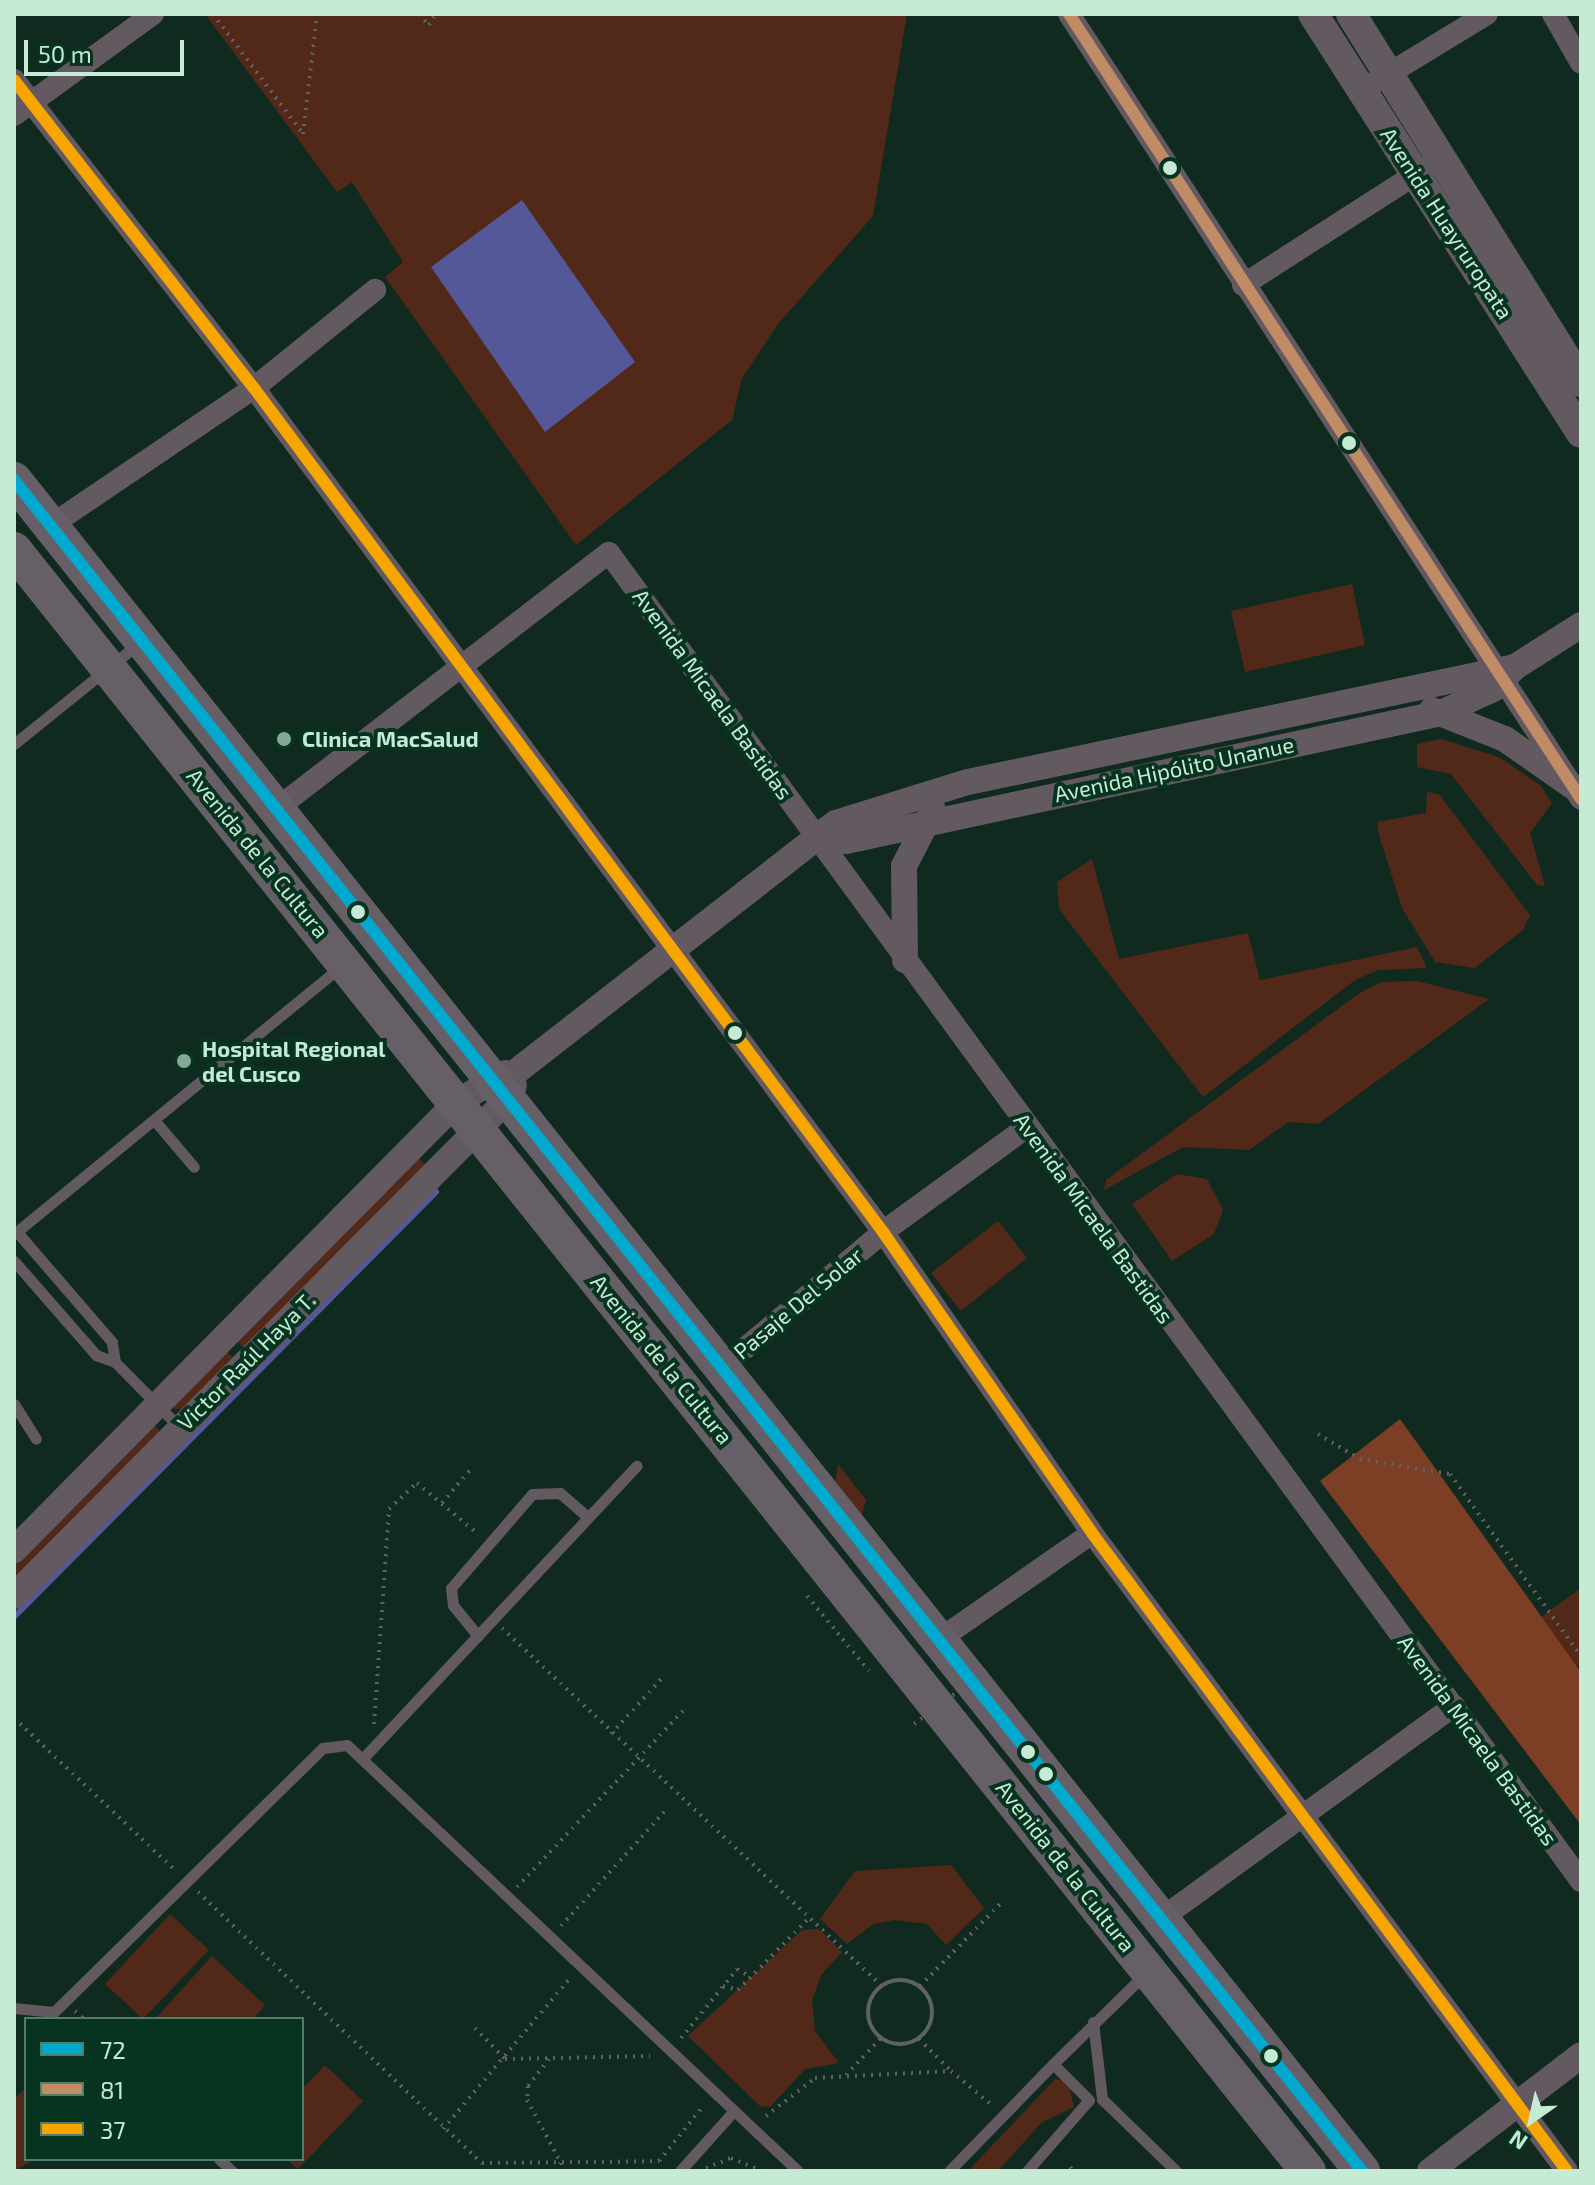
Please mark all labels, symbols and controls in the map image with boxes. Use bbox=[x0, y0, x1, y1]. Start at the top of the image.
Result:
scale bar bbox=[28, 24, 188, 74]
text: 50 m bbox=[38, 39, 92, 68]
street label: Avenida Huayruropata bbox=[1375, 122, 1519, 324]
unlabelled marker bbox=[1162, 160, 1178, 176]
unlabelled marker bbox=[1341, 435, 1357, 451]
street label: Avenida Micaela Bastidas bbox=[628, 584, 798, 804]
place label: Clinica MacSalud bbox=[302, 726, 479, 752]
marker: Clinica MacSalud bbox=[273, 728, 295, 750]
street label: Avenida Hipólito Unanue bbox=[1052, 731, 1296, 807]
street label: Avenida de la Cultura bbox=[181, 763, 335, 943]
unlabelled marker bbox=[350, 904, 366, 920]
unlabelled marker bbox=[727, 1025, 743, 1041]
place label: Hospital Regional del Cusco bbox=[202, 1035, 386, 1086]
marker: Hospital Regional del Cusco bbox=[173, 1050, 195, 1072]
street label: Avenida Micaela Bastidas bbox=[1009, 1108, 1179, 1328]
street label: Pasaje Del Solar bbox=[728, 1241, 868, 1365]
street label: Avenida de la Cultura bbox=[585, 1269, 739, 1449]
street label: Victor Raúl Haya T. bbox=[171, 1286, 321, 1436]
street label: Avenida Micaela Bastidas bbox=[1393, 1630, 1563, 1850]
unlabelled marker bbox=[1020, 1744, 1036, 1760]
unlabelled marker bbox=[1038, 1766, 1054, 1782]
street label: Avenida de la Cultura bbox=[991, 1775, 1141, 1957]
legend bbox=[24, 2017, 304, 2161]
text: 72 bbox=[100, 2035, 126, 2064]
unlabelled marker bbox=[1263, 2048, 1279, 2064]
text: 81 bbox=[100, 2075, 124, 2104]
north arrow bbox=[1491, 2081, 1571, 2161]
text: 37 bbox=[100, 2115, 126, 2144]
text: N bbox=[1504, 2126, 1531, 2156]

